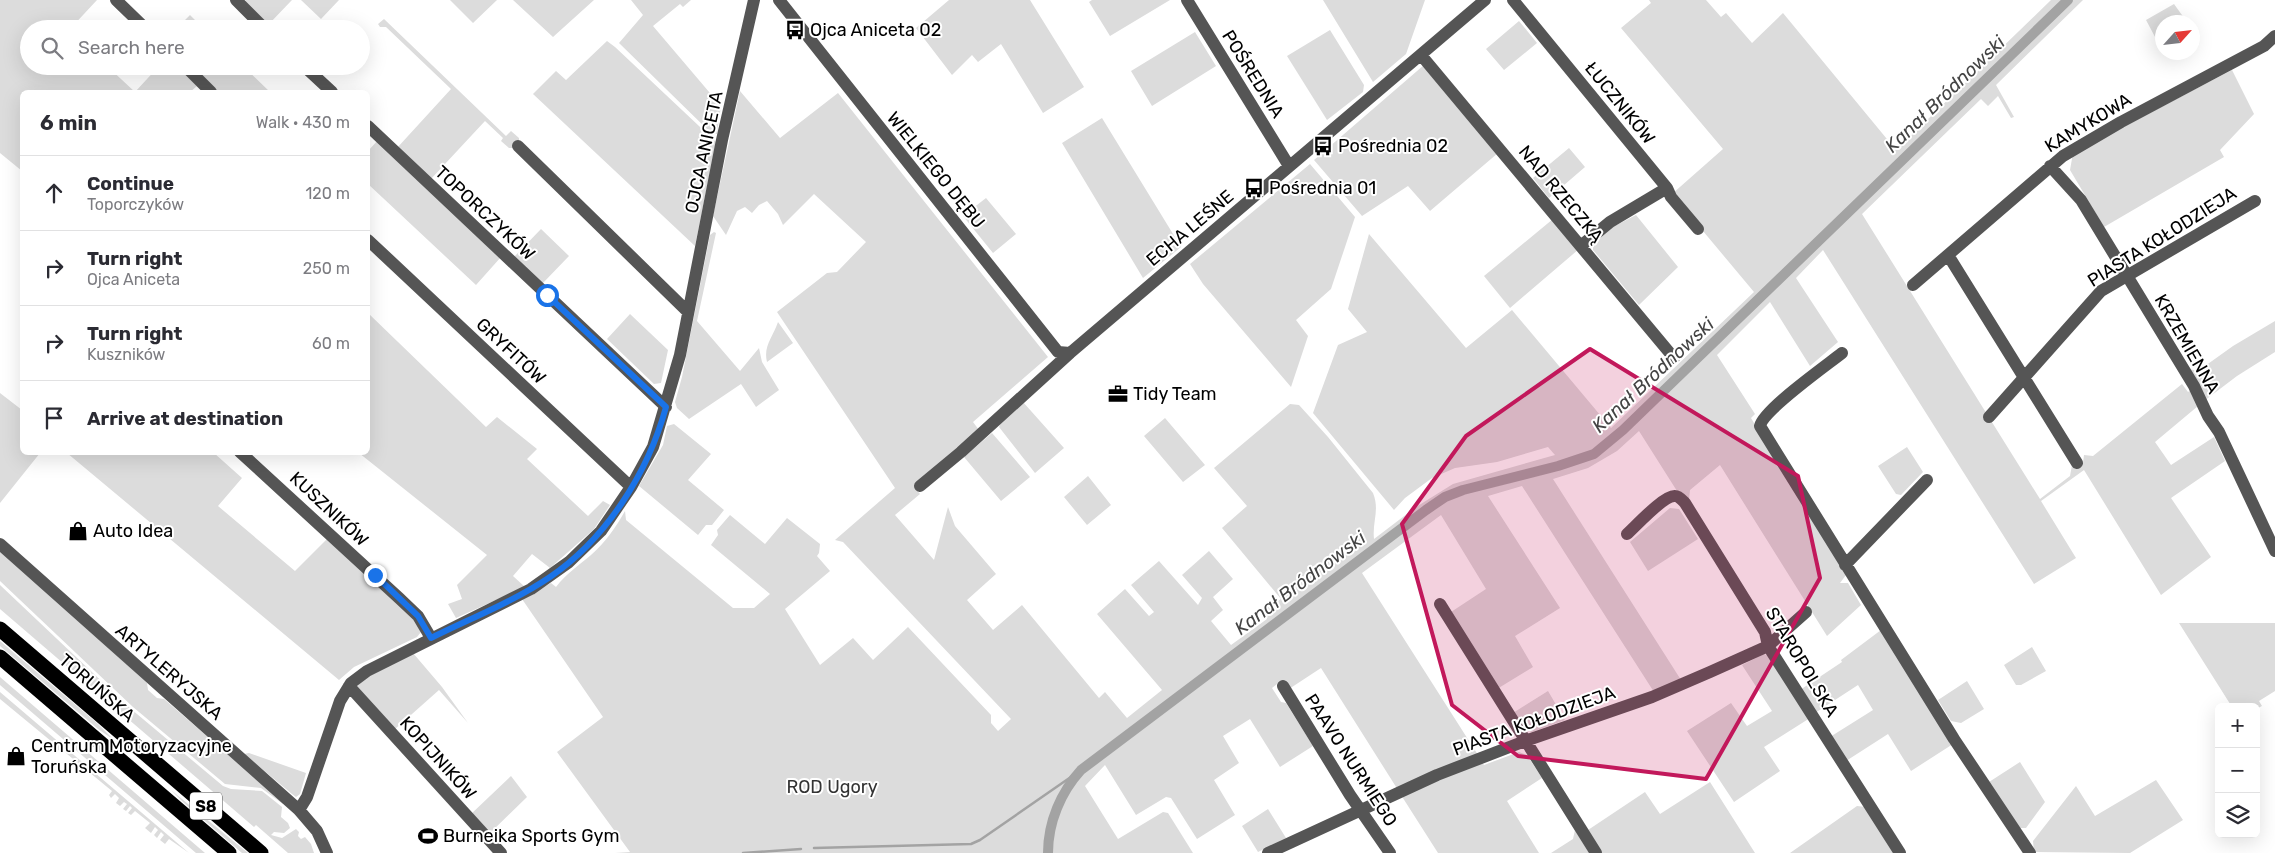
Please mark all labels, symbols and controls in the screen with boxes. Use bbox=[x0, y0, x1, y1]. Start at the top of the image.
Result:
north arrow bbox=[2155, 15, 2200, 60]
bus stop icon: Ojca Aniceta 02 bbox=[784, 19, 806, 41]
place label: Ojca Aniceta 02 bbox=[810, 19, 941, 41]
search box bbox=[20, 20, 370, 75]
street label: POŚREDNIA bbox=[1217, 26, 1289, 122]
water label: Kanał Bródnowski bbox=[1880, 30, 2010, 157]
icon: search bbox=[38, 34, 66, 62]
text: Search here bbox=[78, 36, 185, 59]
street label: ŁUCZNIKÓW bbox=[1580, 57, 1660, 149]
street label: OJCA ANICETA bbox=[680, 89, 728, 215]
street label: KAMYKOWA bbox=[2041, 89, 2135, 157]
street label: WIELKIEGO DĘBU bbox=[882, 107, 990, 233]
text: 6 min bbox=[40, 110, 97, 135]
text: Walk · 430 m bbox=[256, 113, 350, 132]
bus stop icon: Pośrednia 02 bbox=[1312, 135, 1334, 157]
place label: Pośrednia 02 bbox=[1338, 135, 1448, 157]
street label: NAD RZECZKĄ bbox=[1514, 141, 1608, 247]
street label: TOPORCZYKÓW bbox=[430, 161, 540, 265]
text: Continue bbox=[87, 172, 174, 195]
bus stop icon: Pośrednia 01 bbox=[1243, 177, 1265, 199]
place label: Pośrednia 01 bbox=[1269, 177, 1376, 199]
icon: ahead bbox=[40, 179, 68, 207]
street label: PIASTA KOŁODZIEJA bbox=[2084, 182, 2240, 292]
text: 120 m bbox=[305, 184, 350, 203]
street label: ECHA LEŚNE bbox=[1142, 185, 1238, 271]
text: Toporczyków bbox=[87, 195, 184, 214]
text: Turn right bbox=[87, 247, 182, 270]
icon: right bbox=[40, 254, 68, 282]
text: 250 m bbox=[303, 259, 350, 278]
text: Ojca Aniceta bbox=[87, 270, 180, 289]
route start bbox=[536, 284, 559, 307]
street label: KRZEMIENNA bbox=[2150, 290, 2224, 398]
water label: Kanał Bródnowski bbox=[1587, 312, 1719, 437]
street label: GRYFITÓW bbox=[472, 313, 550, 389]
text: Turn right bbox=[87, 322, 182, 345]
icon: right bbox=[40, 329, 68, 357]
text: 60 m bbox=[312, 334, 350, 353]
text: Kuszników bbox=[87, 345, 165, 364]
office icon: Tidy Team bbox=[1107, 383, 1129, 405]
place label: Tidy Team bbox=[1133, 383, 1217, 405]
icon: arrive bbox=[40, 404, 68, 432]
text: Arrive at destination bbox=[87, 407, 283, 430]
street label: KUSZNIKÓW bbox=[285, 467, 373, 551]
shop icon: Auto Idea bbox=[67, 520, 89, 542]
place label: Auto Idea bbox=[93, 520, 173, 542]
water label: Kanał Bródnowski bbox=[1230, 526, 1370, 640]
route end bbox=[364, 564, 387, 587]
street label: STAROPOLSKA bbox=[1761, 603, 1843, 721]
street label: ARTYLERYJSKA bbox=[111, 619, 227, 725]
street label: TORUŃSKA bbox=[55, 649, 139, 727]
street label: PIASTA KOŁODZIEJA bbox=[1450, 681, 1618, 761]
street label: PAAVO NURMIEGO bbox=[1300, 690, 1402, 830]
map controls bbox=[2215, 703, 2260, 838]
button: + bbox=[2215, 703, 2260, 748]
street label: KOPIJNIKÓW bbox=[395, 712, 481, 804]
place label: Centrum Motoryzacyjne Toruńska bbox=[31, 735, 232, 778]
shop icon: Centrum Motoryzacyjne Toruńska bbox=[5, 745, 27, 767]
button: − bbox=[2215, 748, 2260, 793]
park label: ROD Ugory bbox=[786, 776, 878, 798]
road number: S8 bbox=[190, 792, 222, 819]
button: layers bbox=[2215, 793, 2260, 838]
sports icon: Burneika Sports Gym bbox=[417, 825, 439, 847]
place label: Burneika Sports Gym bbox=[443, 825, 619, 847]

